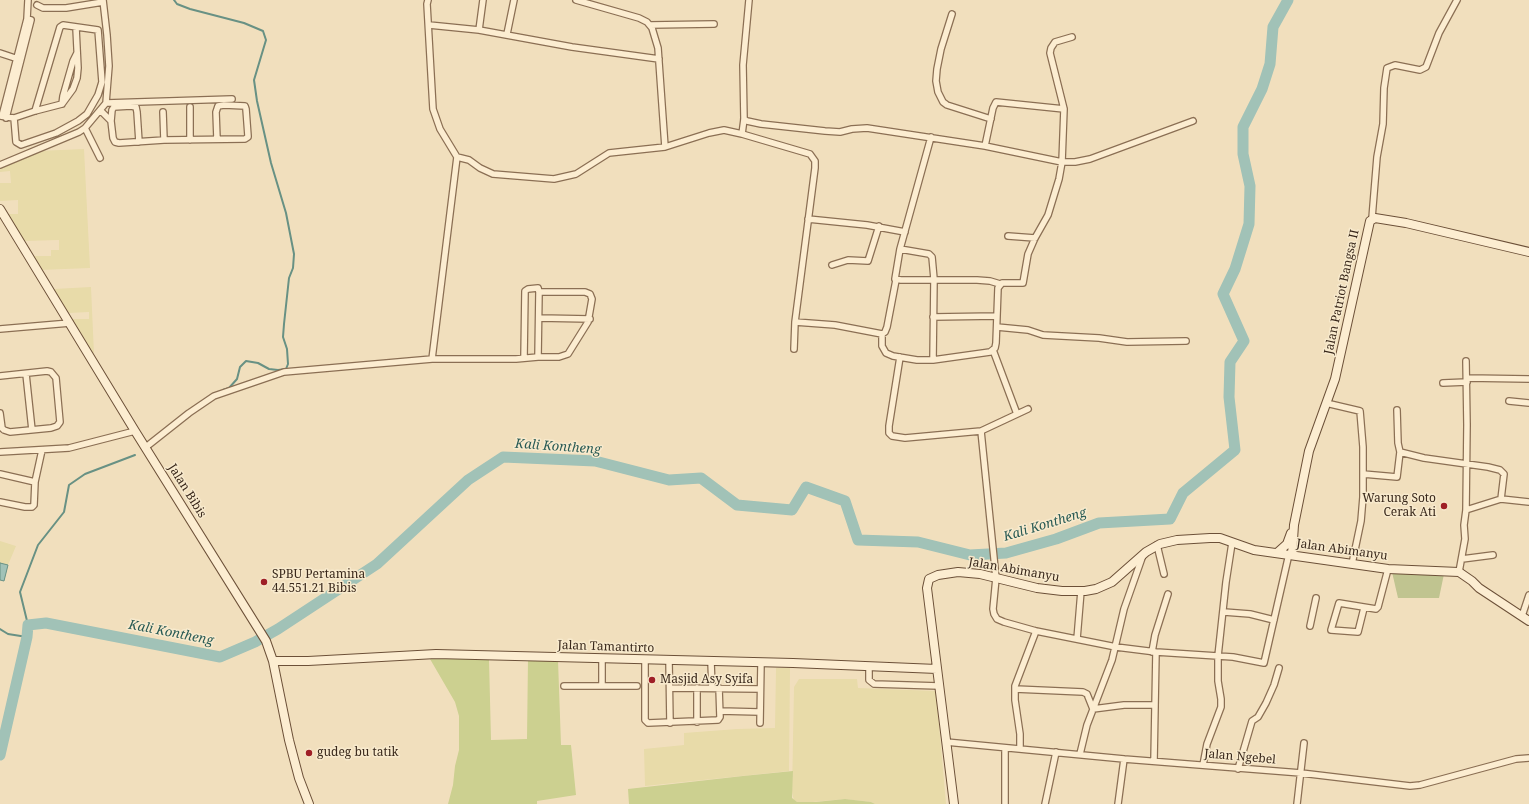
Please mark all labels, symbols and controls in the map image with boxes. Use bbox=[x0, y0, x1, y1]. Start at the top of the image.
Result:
street label: Jalan Patriot Bangsa II bbox=[1322, 228, 1362, 356]
water label: Kali Kontheng bbox=[515, 436, 601, 458]
street label: Jalan Bibis bbox=[165, 461, 209, 521]
place label: Warung Soto Cerak Ati bbox=[1362, 492, 1436, 520]
marker: Warung Soto Cerak Ati bbox=[1439, 501, 1449, 511]
water label: Kali Kontheng bbox=[1002, 505, 1088, 545]
street label: Jalan Abimanyu bbox=[1295, 536, 1389, 564]
street label: Jalan Abimanyu bbox=[967, 555, 1061, 585]
place label: SPBU Pertamina 44.551.21 Bibis bbox=[272, 568, 365, 596]
marker: SPBU Pertamina 44.551.21 Bibis bbox=[259, 577, 269, 587]
water label: Kali Kontheng bbox=[127, 617, 215, 649]
street label: Jalan Tamantirto bbox=[557, 638, 655, 656]
place label: Masjid Asy Syifa bbox=[660, 673, 753, 687]
marker: Masjid Asy Syifa bbox=[647, 675, 657, 685]
place label: gudeg bu tatik bbox=[317, 746, 399, 760]
street label: Jalan Ngebel bbox=[1204, 747, 1276, 767]
marker: gudeg bu tatik bbox=[304, 748, 314, 758]

